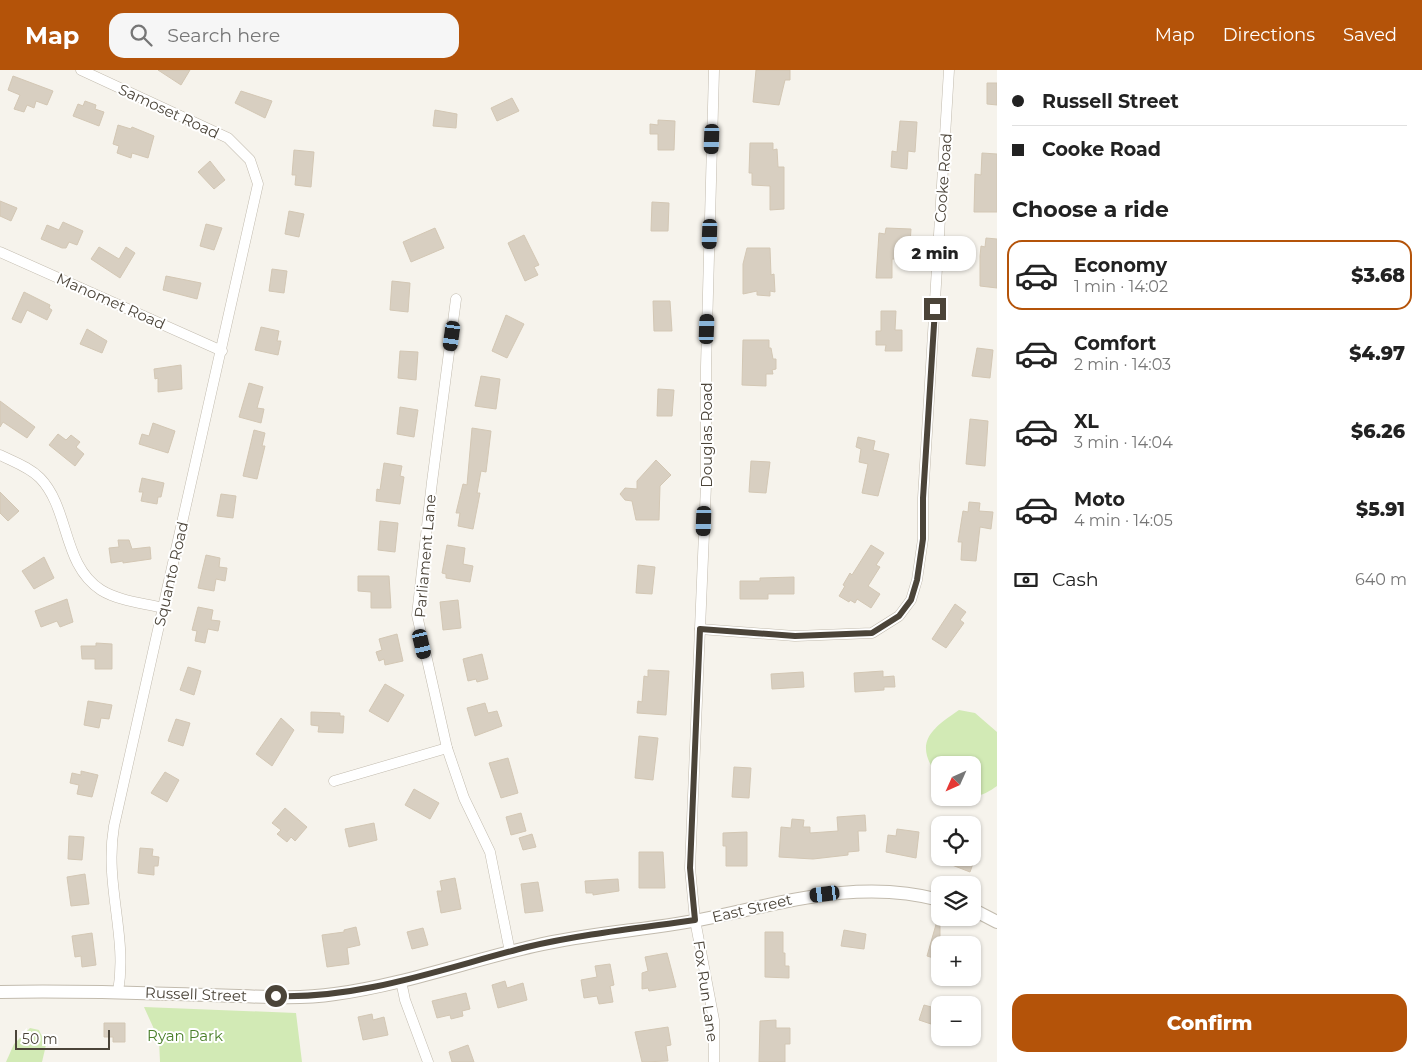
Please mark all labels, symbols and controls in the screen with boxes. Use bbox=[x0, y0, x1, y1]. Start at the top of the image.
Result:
search box bbox=[109, 13, 459, 58]
text: Map bbox=[25, 21, 79, 50]
icon: search bbox=[127, 21, 155, 49]
text: Search here bbox=[167, 24, 280, 47]
text: Map bbox=[1155, 24, 1195, 46]
text: Directions bbox=[1223, 24, 1315, 46]
text: Saved bbox=[1343, 24, 1397, 46]
street label: Samoset Road bbox=[116, 79, 222, 143]
text: Russell Street bbox=[1042, 90, 1179, 113]
car bbox=[703, 124, 720, 154]
street label: Cooke Road bbox=[930, 132, 956, 224]
text: Cooke Road bbox=[1042, 138, 1161, 161]
text: Choose a ride bbox=[1012, 196, 1169, 223]
car bbox=[701, 219, 718, 249]
callout: 2 min bbox=[894, 236, 976, 272]
text: 2 min bbox=[911, 244, 959, 263]
icon: car bbox=[1014, 253, 1059, 298]
text: Economy bbox=[1074, 254, 1167, 277]
text: $3.68 bbox=[1351, 264, 1405, 287]
street label: Manomet Road bbox=[54, 269, 168, 333]
text: 1 min · 14:02 bbox=[1074, 277, 1168, 296]
route end bbox=[924, 298, 946, 320]
car bbox=[698, 314, 715, 344]
car bbox=[442, 320, 461, 352]
icon: car bbox=[1014, 331, 1059, 376]
text: Comfort bbox=[1074, 332, 1156, 355]
text: $4.97 bbox=[1349, 342, 1405, 365]
text: 2 min · 14:03 bbox=[1074, 355, 1171, 374]
street label: Douglas Road bbox=[697, 382, 716, 488]
icon: car bbox=[1014, 409, 1059, 454]
text: XL bbox=[1074, 410, 1099, 433]
text: $6.26 bbox=[1351, 420, 1405, 443]
text: 3 min · 14:04 bbox=[1074, 433, 1173, 452]
icon: car bbox=[1014, 487, 1059, 532]
text: Moto bbox=[1074, 488, 1125, 511]
street label: Parliament Lane bbox=[410, 493, 440, 619]
text: $5.91 bbox=[1356, 498, 1405, 521]
car bbox=[695, 506, 712, 536]
text: 4 min · 14:05 bbox=[1074, 511, 1173, 530]
street label: Squanto Road bbox=[150, 520, 192, 628]
icon: cash bbox=[1012, 566, 1040, 594]
text: Cash bbox=[1052, 568, 1099, 591]
text: 640 m bbox=[1355, 570, 1407, 589]
car bbox=[411, 628, 432, 660]
north arrow bbox=[931, 756, 981, 806]
map controls bbox=[931, 756, 981, 1046]
button: locate bbox=[931, 816, 981, 866]
button: layers bbox=[931, 876, 981, 926]
car bbox=[809, 885, 840, 903]
street label: East Street bbox=[710, 890, 794, 926]
button: + bbox=[931, 936, 981, 986]
street label: Fox Run Lane bbox=[689, 939, 723, 1043]
street label: Russell Street bbox=[145, 983, 247, 1005]
route start bbox=[265, 985, 287, 1007]
button: Confirm bbox=[1012, 994, 1407, 1052]
button: − bbox=[931, 996, 981, 1046]
park label: Ryan Park bbox=[147, 1026, 223, 1045]
scale bar bbox=[15, 1027, 110, 1050]
text: 50 m bbox=[22, 1030, 58, 1048]

